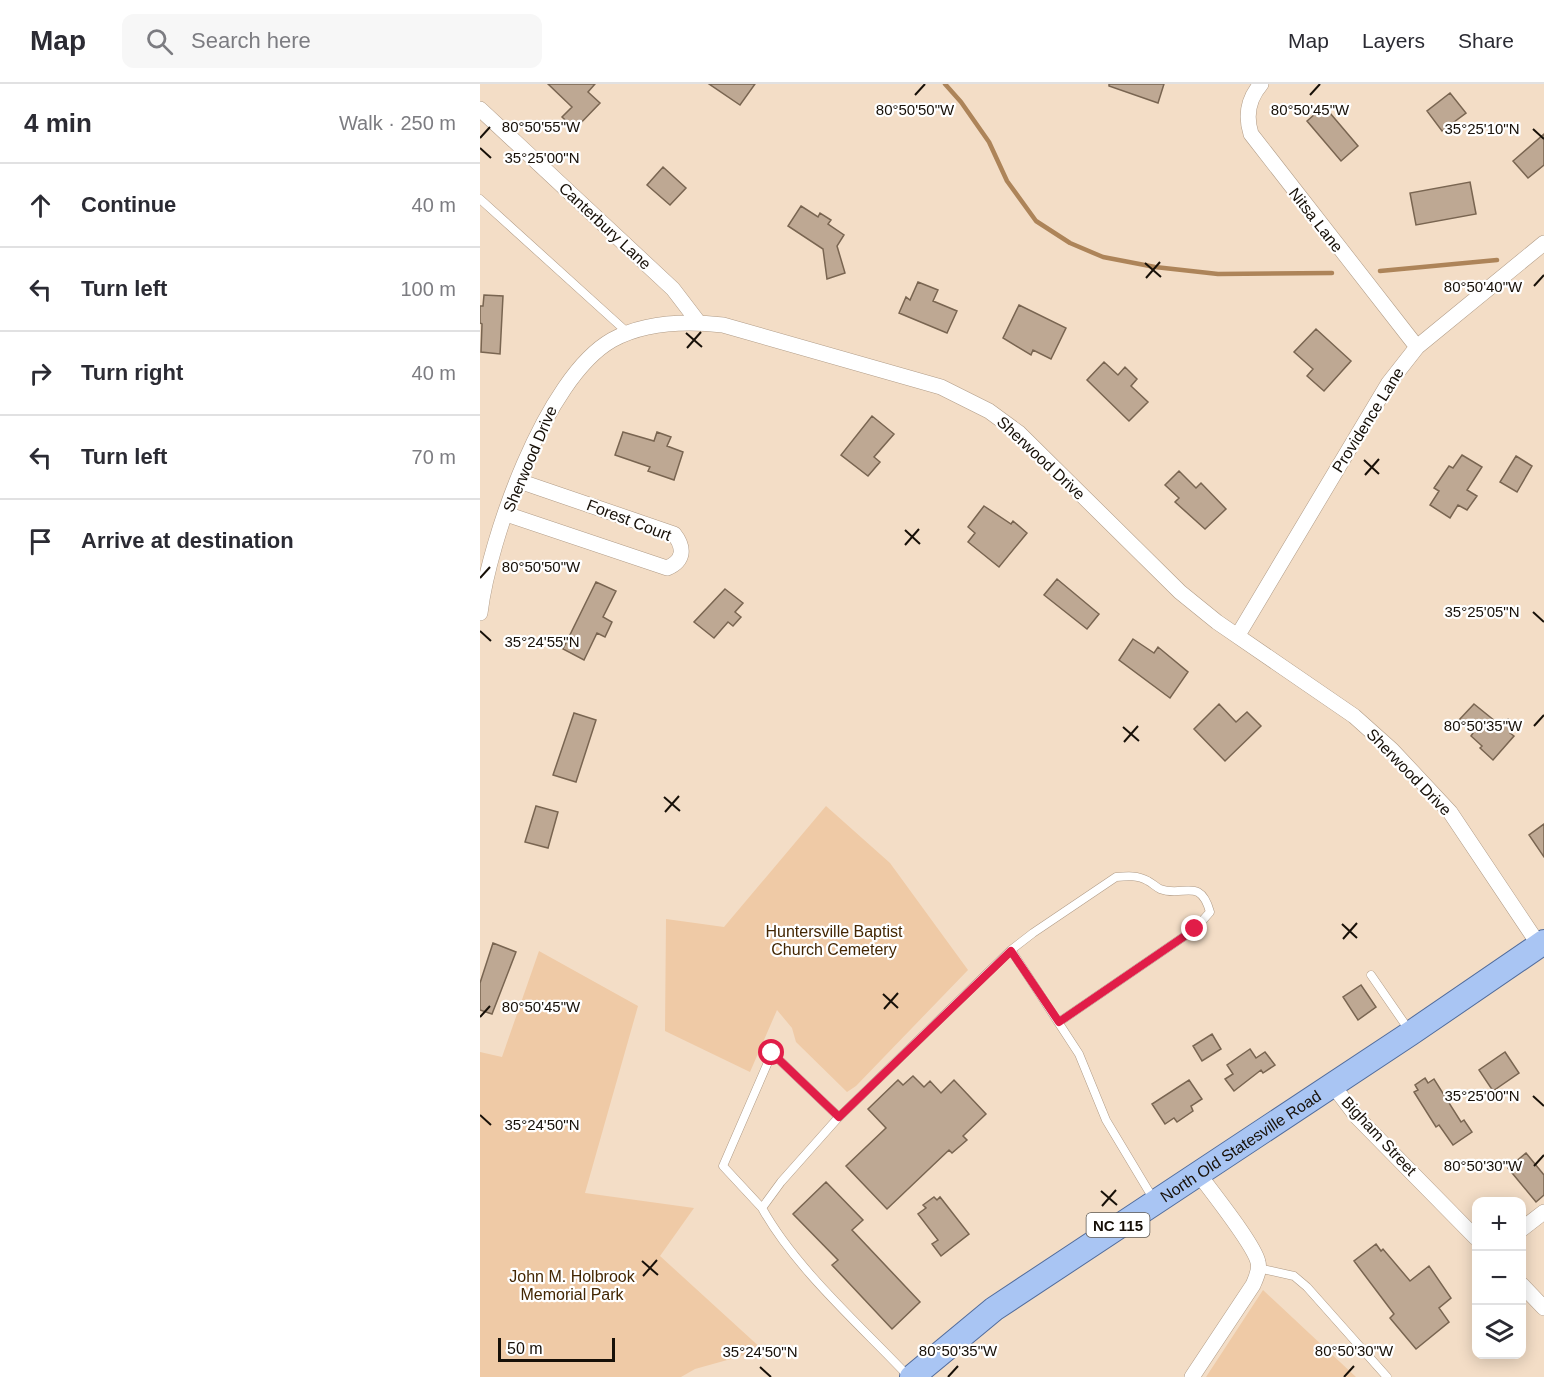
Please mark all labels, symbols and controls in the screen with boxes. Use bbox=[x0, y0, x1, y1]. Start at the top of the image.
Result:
search box bbox=[122, 14, 542, 68]
text: Map bbox=[30, 25, 86, 56]
icon: search bbox=[143, 25, 176, 58]
text: Search here bbox=[191, 28, 311, 53]
text: Map bbox=[1288, 29, 1329, 52]
text: Layers bbox=[1362, 29, 1425, 52]
text: Share bbox=[1458, 29, 1514, 52]
text: 80°50'50"W bbox=[876, 101, 955, 118]
text: 80°50'45"W bbox=[1271, 101, 1350, 118]
text: 4 min bbox=[24, 108, 92, 138]
text: Walk · 250 m bbox=[339, 112, 456, 134]
text: 80°50'55"W bbox=[502, 118, 581, 135]
text: 35°25'10"N bbox=[1444, 120, 1520, 137]
text: 35°25'00"N bbox=[504, 149, 580, 166]
street label: Canterbury Lane bbox=[556, 179, 654, 273]
street label: Nitsa Lane bbox=[1286, 185, 1346, 255]
icon: ahead bbox=[24, 189, 57, 222]
text: Continue bbox=[81, 192, 176, 217]
text: 40 m bbox=[412, 194, 456, 216]
icon: left bbox=[24, 273, 57, 306]
text: Turn left bbox=[81, 276, 167, 301]
text: 100 m bbox=[400, 278, 456, 300]
text: 80°50'40"W bbox=[1444, 278, 1523, 295]
icon: right bbox=[24, 357, 57, 390]
text: Turn right bbox=[81, 360, 183, 385]
text: 40 m bbox=[412, 362, 456, 384]
street label: Providence Lane bbox=[1329, 364, 1407, 475]
street label: Sherwood Drive bbox=[500, 403, 560, 515]
street label: Sherwood Drive bbox=[994, 413, 1088, 503]
icon: left bbox=[24, 441, 57, 474]
text: Turn left bbox=[81, 444, 167, 469]
text: 70 m bbox=[412, 446, 456, 468]
street label: Forest Court bbox=[584, 496, 674, 544]
icon: arrive bbox=[24, 525, 57, 558]
text: Arrive at destination bbox=[81, 528, 294, 553]
text: 80°50'50"W bbox=[502, 558, 581, 575]
text: 35°25'05"N bbox=[1444, 603, 1520, 620]
text: 35°24'55"N bbox=[504, 633, 580, 650]
text: 80°50'35"W bbox=[1444, 717, 1523, 734]
street label: Sherwood Drive bbox=[1363, 725, 1455, 819]
route end bbox=[1181, 915, 1207, 941]
park label: Huntersville Baptist Church Cemetery bbox=[766, 923, 903, 958]
text: 80°50'45"W bbox=[502, 998, 581, 1015]
route start bbox=[758, 1039, 784, 1065]
street label: North Old Statesville Road bbox=[1157, 1087, 1324, 1205]
text: 35°25'00"N bbox=[1444, 1087, 1520, 1104]
street label: Bigham Street bbox=[1338, 1093, 1420, 1179]
text: 35°24'50"N bbox=[504, 1116, 580, 1133]
text: 80°50'30"W bbox=[1444, 1157, 1523, 1174]
map controls bbox=[1472, 1197, 1526, 1359]
button: + bbox=[1472, 1197, 1526, 1251]
road number: NC 115 bbox=[1086, 1213, 1150, 1237]
button: − bbox=[1472, 1251, 1526, 1305]
park label: John M. Holbrook Memorial Park bbox=[509, 1268, 636, 1303]
button: layers bbox=[1472, 1305, 1526, 1359]
scale bar bbox=[498, 1335, 615, 1362]
text: 50 m bbox=[507, 1340, 543, 1357]
text: 80°50'35"W bbox=[919, 1342, 998, 1359]
text: 80°50'30"W bbox=[1315, 1342, 1394, 1359]
text: 35°24'50"N bbox=[722, 1343, 798, 1360]

